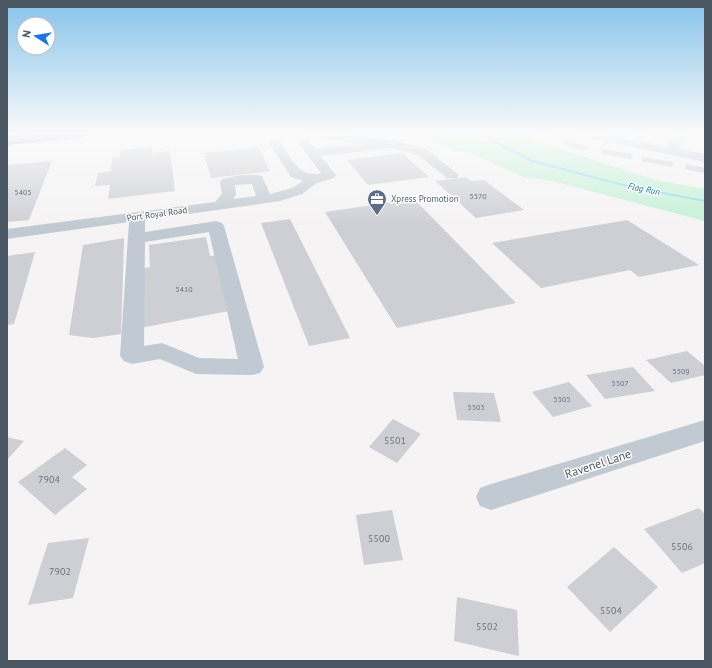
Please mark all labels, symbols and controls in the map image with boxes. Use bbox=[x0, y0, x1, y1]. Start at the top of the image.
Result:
north arrow bbox=[16, 16, 56, 56]
text: N bbox=[19, 29, 34, 39]
water label: Flag Run bbox=[627, 180, 661, 197]
house number: 5405 bbox=[14, 187, 32, 197]
office icon: Xpress Promotion bbox=[366, 188, 388, 216]
house number: 5570 bbox=[469, 191, 487, 201]
place label: Xpress Promotion bbox=[391, 193, 459, 204]
street label: Port Royal Road bbox=[126, 204, 188, 223]
house number: 5410 bbox=[175, 284, 193, 294]
house number: 5509 bbox=[672, 366, 690, 376]
house number: 5507 bbox=[611, 378, 629, 388]
house number: 5505 bbox=[553, 394, 571, 404]
house number: 5503 bbox=[467, 402, 485, 412]
house number: 5501 bbox=[384, 434, 406, 447]
street label: Ravenel Lane bbox=[563, 446, 633, 481]
house number: 7904 bbox=[38, 473, 60, 486]
house number: 5500 bbox=[368, 532, 390, 545]
house number: 5506 bbox=[671, 540, 693, 553]
house number: 7902 bbox=[49, 565, 71, 578]
house number: 5504 bbox=[600, 604, 622, 617]
house number: 5502 bbox=[476, 620, 498, 633]

